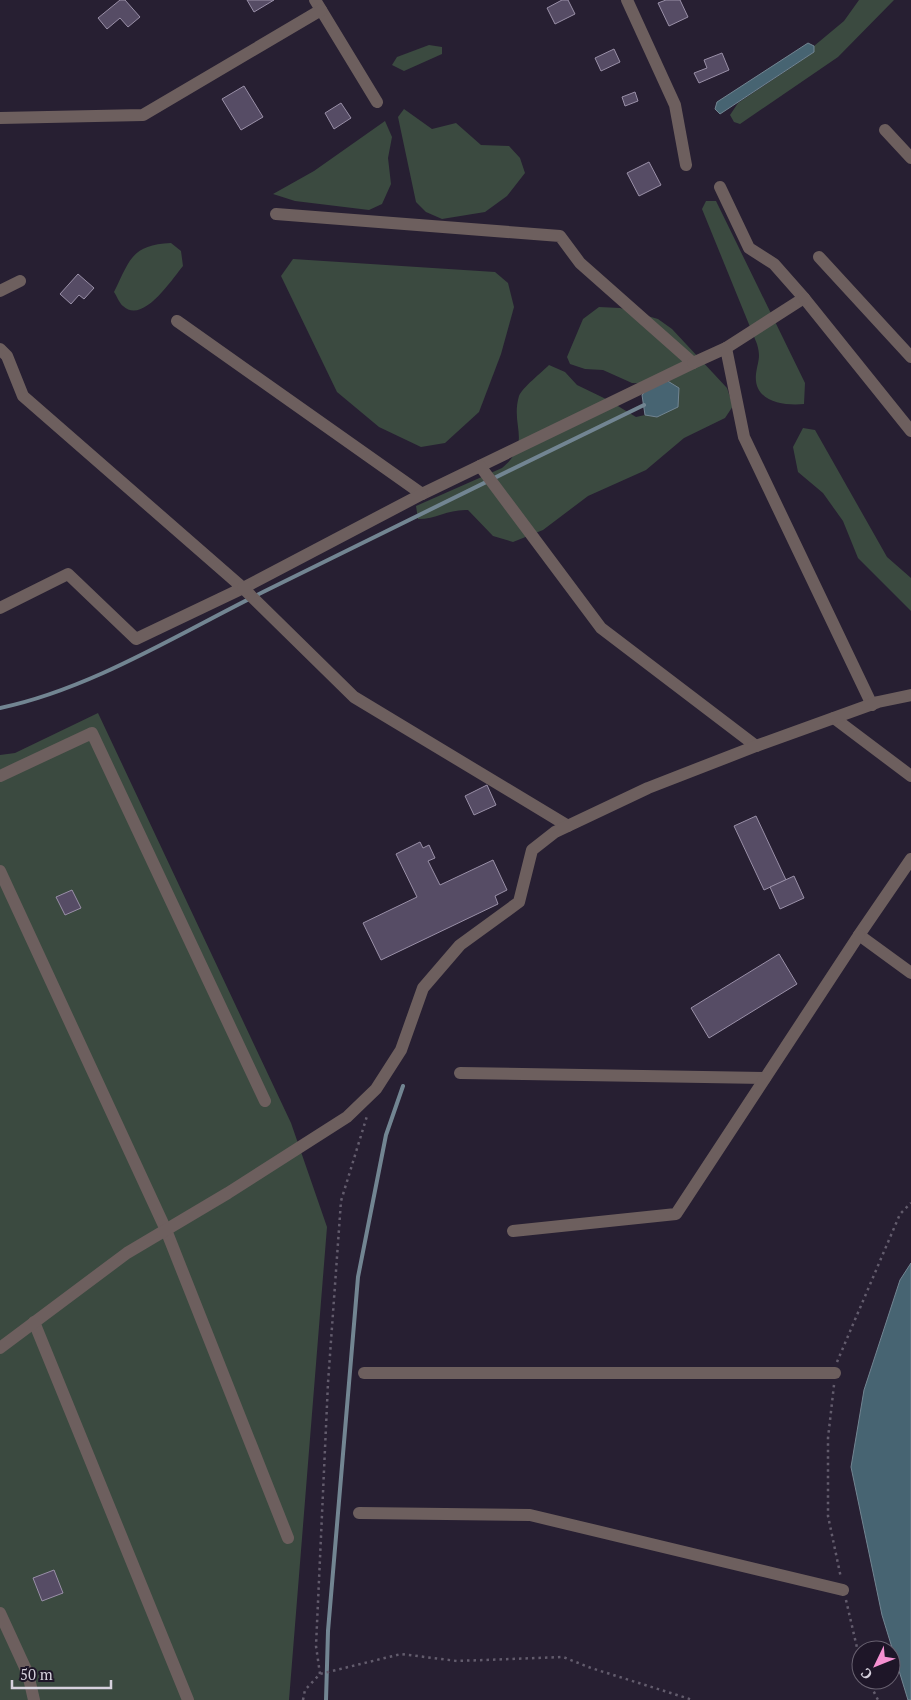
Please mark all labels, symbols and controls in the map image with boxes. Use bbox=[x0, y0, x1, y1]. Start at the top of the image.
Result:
north arrow bbox=[851, 1640, 901, 1690]
scale bar bbox=[12, 1658, 111, 1690]
text: 50 m bbox=[20, 1664, 53, 1684]
text: С bbox=[856, 1664, 876, 1684]

